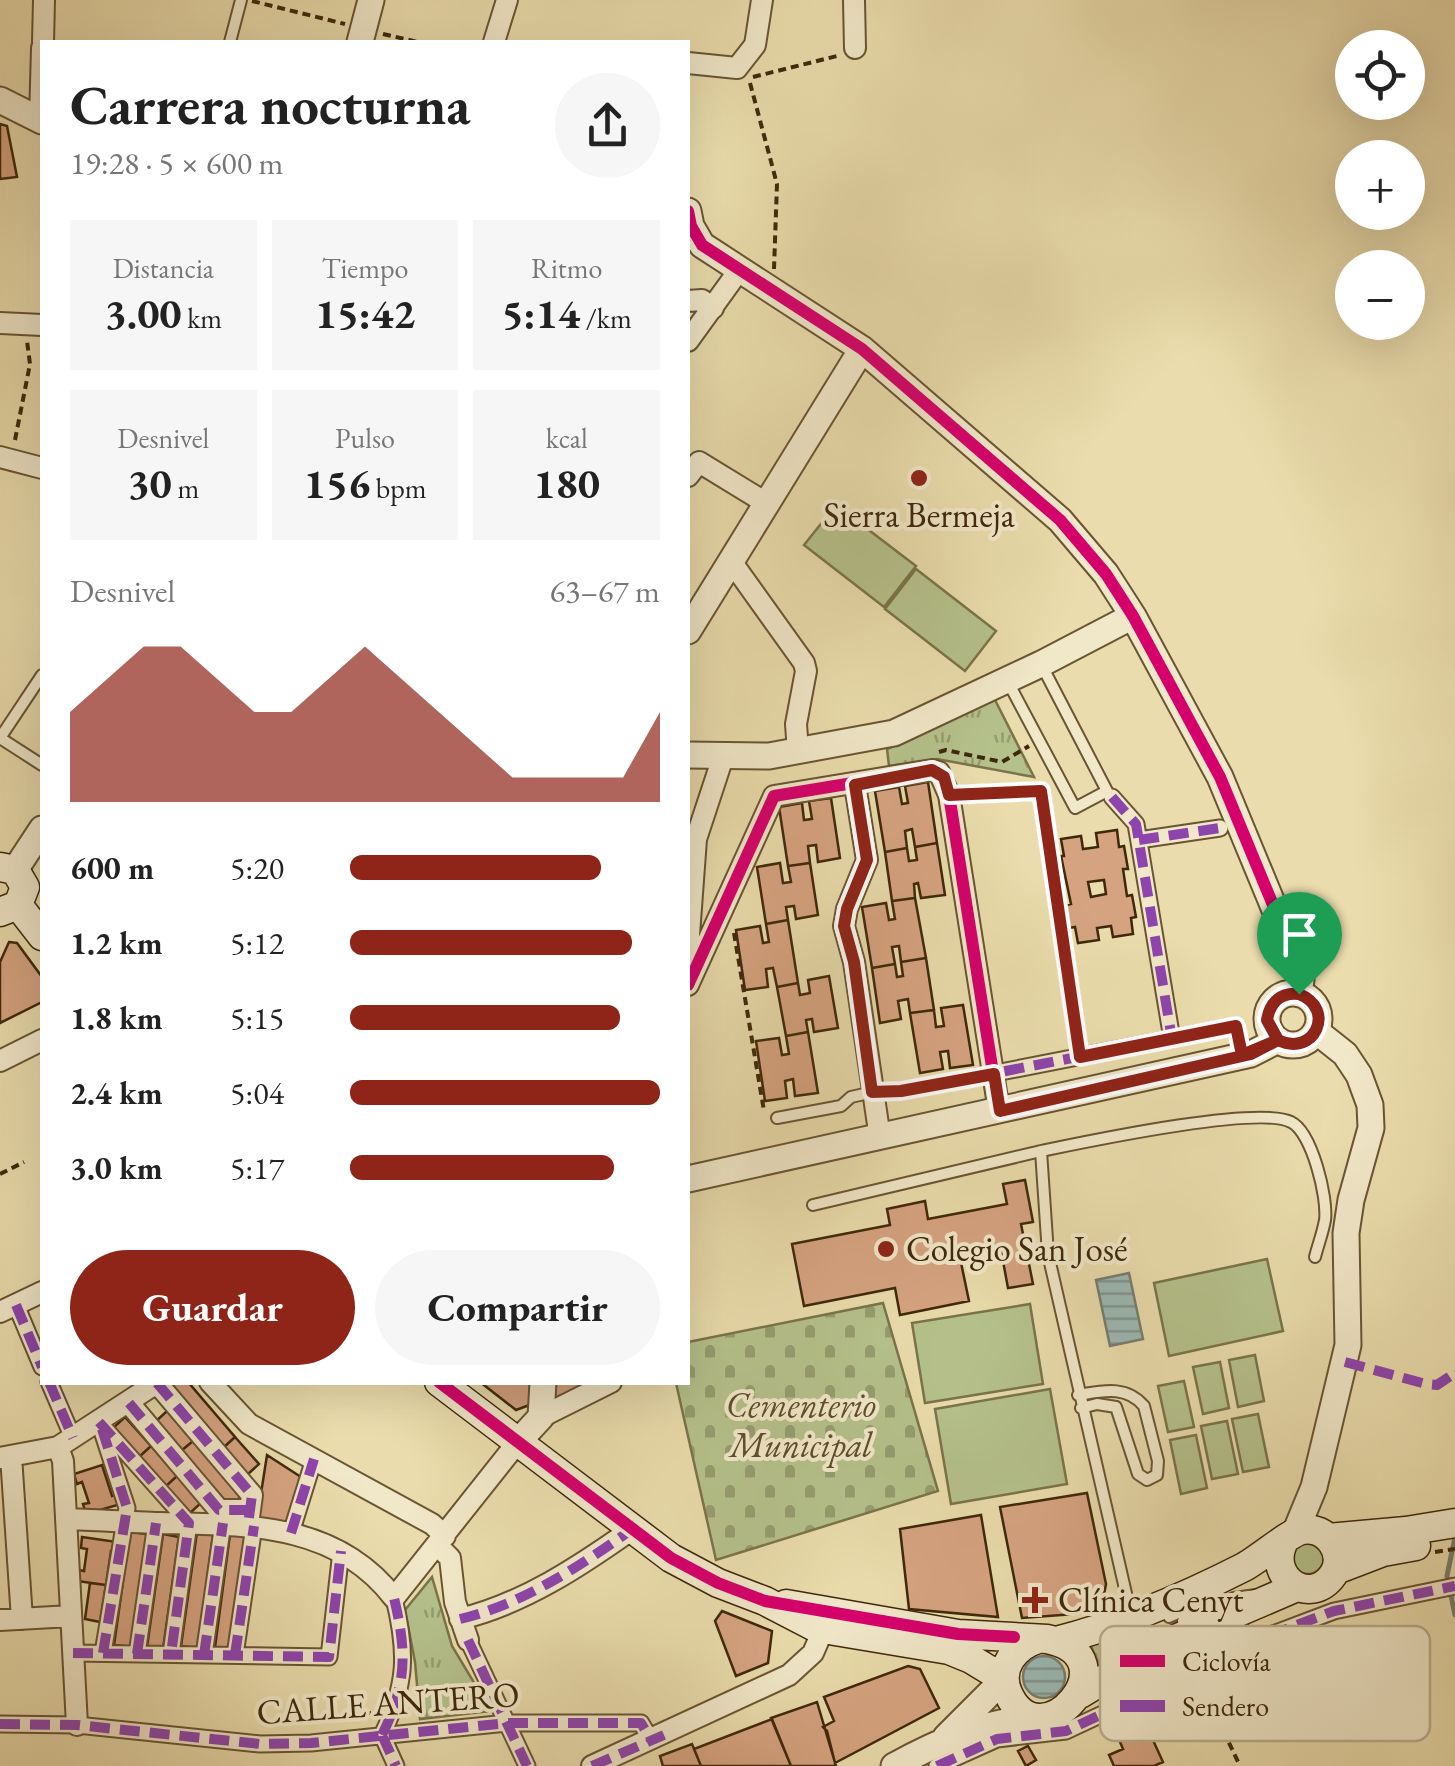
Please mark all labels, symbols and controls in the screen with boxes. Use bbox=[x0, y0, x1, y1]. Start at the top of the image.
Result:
map controls bbox=[1335, 30, 1425, 340]
button: locate bbox=[1335, 30, 1425, 120]
text: Carrera nocturna bbox=[70, 69, 470, 140]
button: share bbox=[555, 73, 660, 178]
button: + bbox=[1335, 140, 1425, 230]
text: 19:28 · 5 × 600 m bbox=[70, 142, 283, 184]
text: Distancia bbox=[113, 250, 214, 286]
text: Tiempo bbox=[322, 250, 408, 286]
text: Ritmo bbox=[531, 250, 602, 286]
button: − bbox=[1335, 250, 1425, 340]
text: 3.00 bbox=[105, 286, 182, 341]
text: 15:42 bbox=[315, 286, 415, 341]
text: 5:14 bbox=[502, 286, 580, 341]
text: km bbox=[182, 300, 222, 336]
text: /km bbox=[580, 300, 632, 336]
text: Desnivel bbox=[117, 420, 209, 456]
text: Pulso bbox=[335, 420, 395, 456]
text: kcal bbox=[546, 420, 588, 456]
text: 30 bbox=[127, 456, 172, 511]
text: 156 bbox=[303, 456, 370, 511]
text: 180 bbox=[533, 456, 600, 511]
marker: Sierra Bermeja bbox=[908, 467, 930, 489]
text: m bbox=[172, 470, 199, 506]
text: bpm bbox=[370, 470, 426, 506]
place label: Sierra Bermeja bbox=[823, 492, 1015, 537]
text: Desnivel bbox=[70, 570, 175, 612]
text: 63–67 m bbox=[550, 570, 660, 612]
text: 600 m bbox=[70, 847, 154, 889]
text: 5:20 bbox=[230, 847, 284, 889]
pin bbox=[1257, 892, 1342, 995]
icon: arrive bbox=[1272, 907, 1327, 962]
text: 1.2 km bbox=[70, 922, 163, 964]
text: 5:12 bbox=[230, 922, 284, 964]
text: 1.8 km bbox=[70, 997, 163, 1039]
text: 5:15 bbox=[230, 997, 284, 1039]
text: 2.4 km bbox=[70, 1072, 163, 1114]
text: 5:04 bbox=[230, 1072, 284, 1114]
text: 3.0 km bbox=[70, 1147, 163, 1189]
text: 5:17 bbox=[230, 1147, 284, 1189]
place label: Colegio San José bbox=[906, 1226, 1128, 1271]
marker: Colegio San José bbox=[875, 1238, 897, 1260]
button: Guardar bbox=[70, 1250, 355, 1365]
button: Compartir bbox=[375, 1250, 660, 1365]
park label: Cementerio Municipal bbox=[726, 1382, 876, 1468]
place label: Clínica Cenyt bbox=[1058, 1577, 1243, 1622]
marker: Clínica Cenyt bbox=[1022, 1587, 1048, 1613]
legend bbox=[1100, 1626, 1430, 1741]
text: Ciclovía bbox=[1182, 1643, 1271, 1679]
street label: CALLE ANTERO bbox=[255, 1671, 521, 1734]
text: Sendero bbox=[1182, 1688, 1269, 1724]

